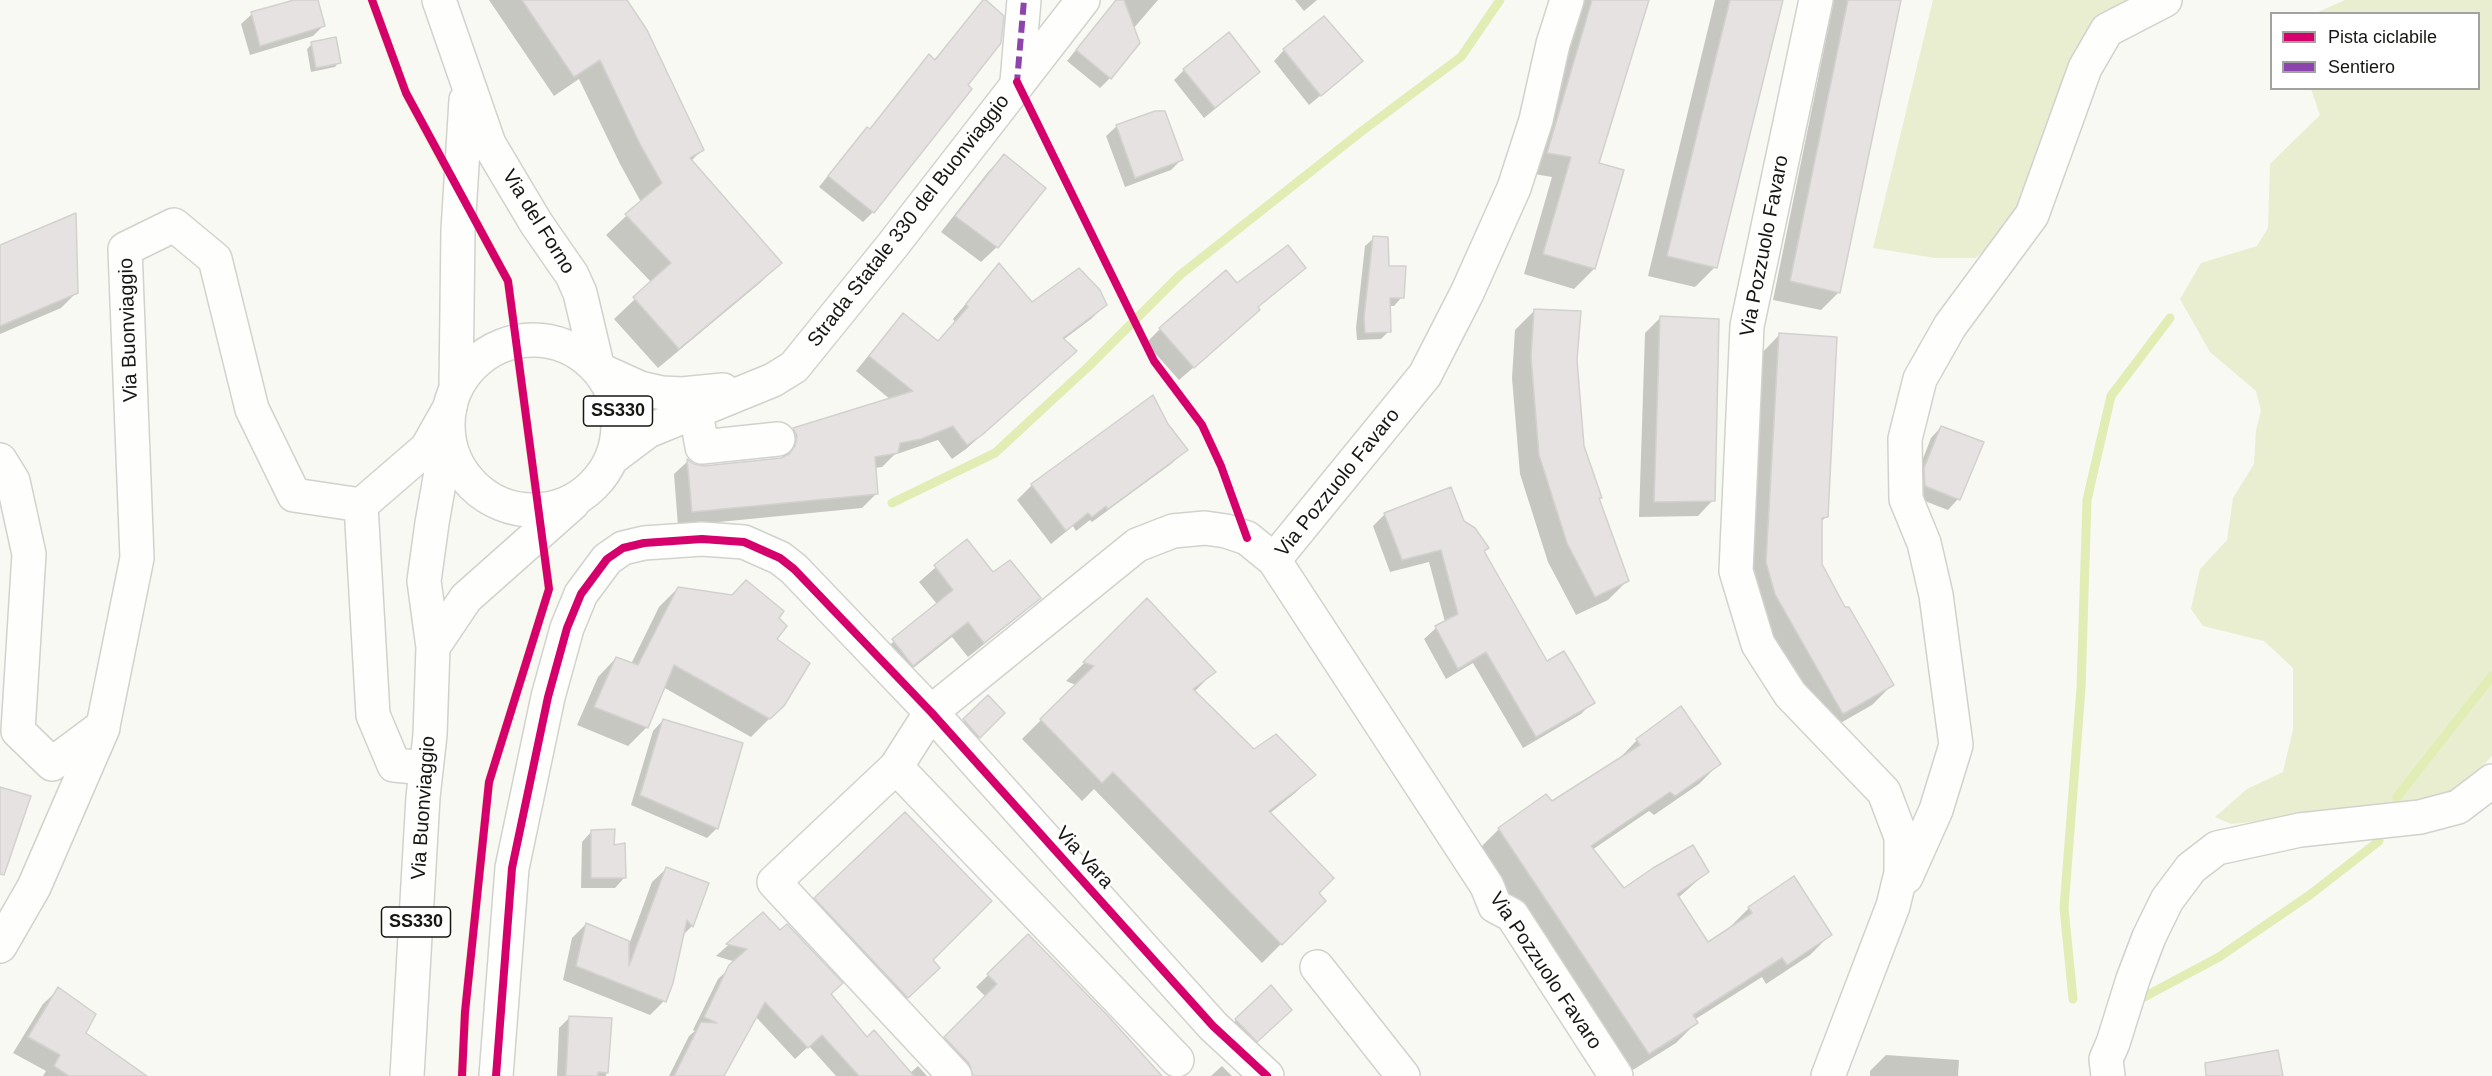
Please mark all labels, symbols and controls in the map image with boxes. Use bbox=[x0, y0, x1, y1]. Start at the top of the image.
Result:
legend bbox=[2270, 12, 2480, 90]
text: Pista ciclabile bbox=[2328, 27, 2437, 47]
text: Sentiero bbox=[2328, 57, 2395, 77]
street label: Strada Statale 330 del Buonviaggio bbox=[803, 90, 1015, 352]
street label: Via Pozzuolo Favaro bbox=[1736, 153, 1794, 339]
street label: Via del Forno bbox=[496, 165, 580, 279]
street label: Via Buonviaggio bbox=[114, 258, 144, 402]
road number: SS330 bbox=[584, 396, 652, 426]
street label: Via Pozzuolo Favaro bbox=[1271, 404, 1405, 562]
street label: Via Buonviaggio bbox=[407, 735, 441, 881]
street label: Via Vara bbox=[1050, 822, 1118, 894]
street label: Via Pozzuolo Favaro bbox=[1484, 888, 1606, 1054]
road number: SS330 bbox=[382, 907, 450, 937]

